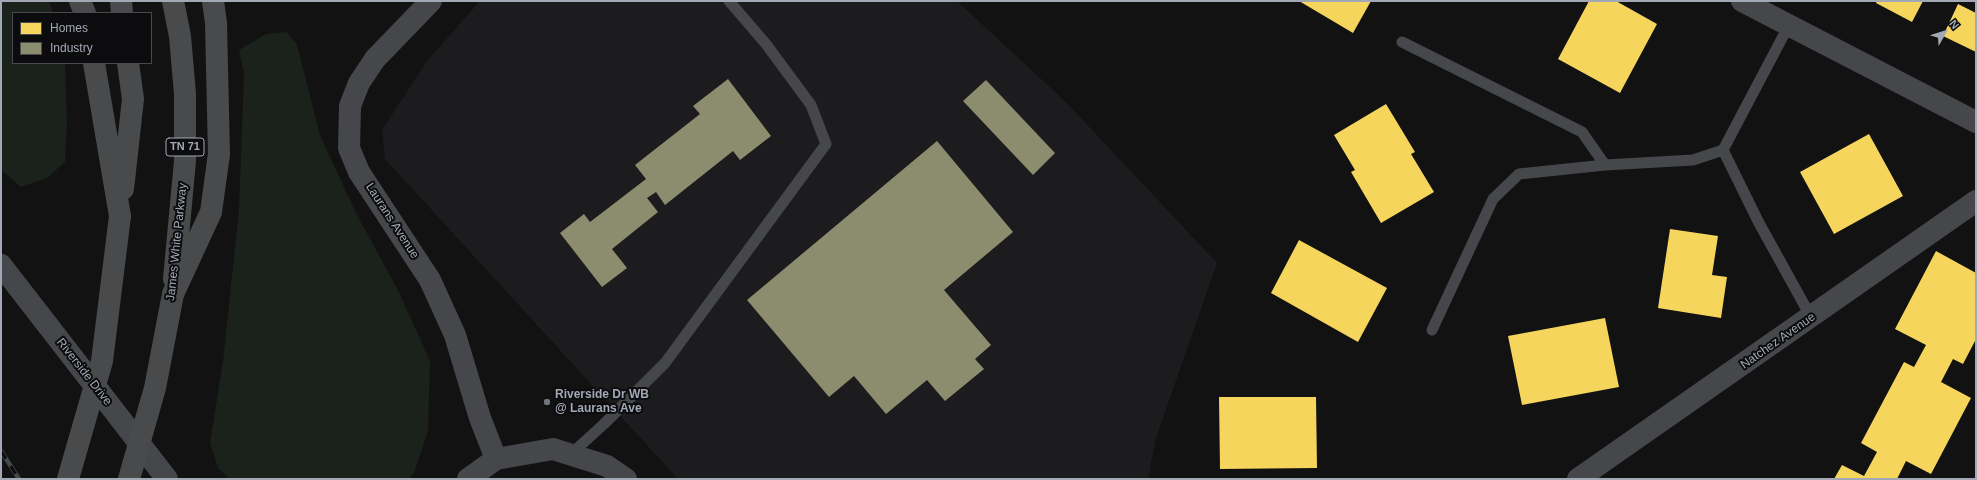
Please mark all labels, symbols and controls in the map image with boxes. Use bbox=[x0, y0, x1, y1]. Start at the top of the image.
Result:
legend bbox=[12, 12, 152, 64]
north arrow bbox=[1925, 12, 1965, 52]
text: N bbox=[1947, 18, 1961, 31]
text: Homes bbox=[50, 21, 88, 35]
text: Industry bbox=[50, 41, 93, 55]
road number: TN 71 bbox=[166, 138, 204, 156]
street label: Laurans Avenue bbox=[362, 181, 422, 261]
street label: James White Parkway bbox=[164, 182, 190, 302]
street label: Natchez Avenue bbox=[1738, 310, 1818, 372]
street label: Riverside Drive bbox=[53, 336, 115, 408]
place label: Riverside Dr WB @ Laurans Ave bbox=[555, 388, 649, 416]
marker: Riverside Dr WB @ Laurans Ave bbox=[542, 397, 552, 407]

